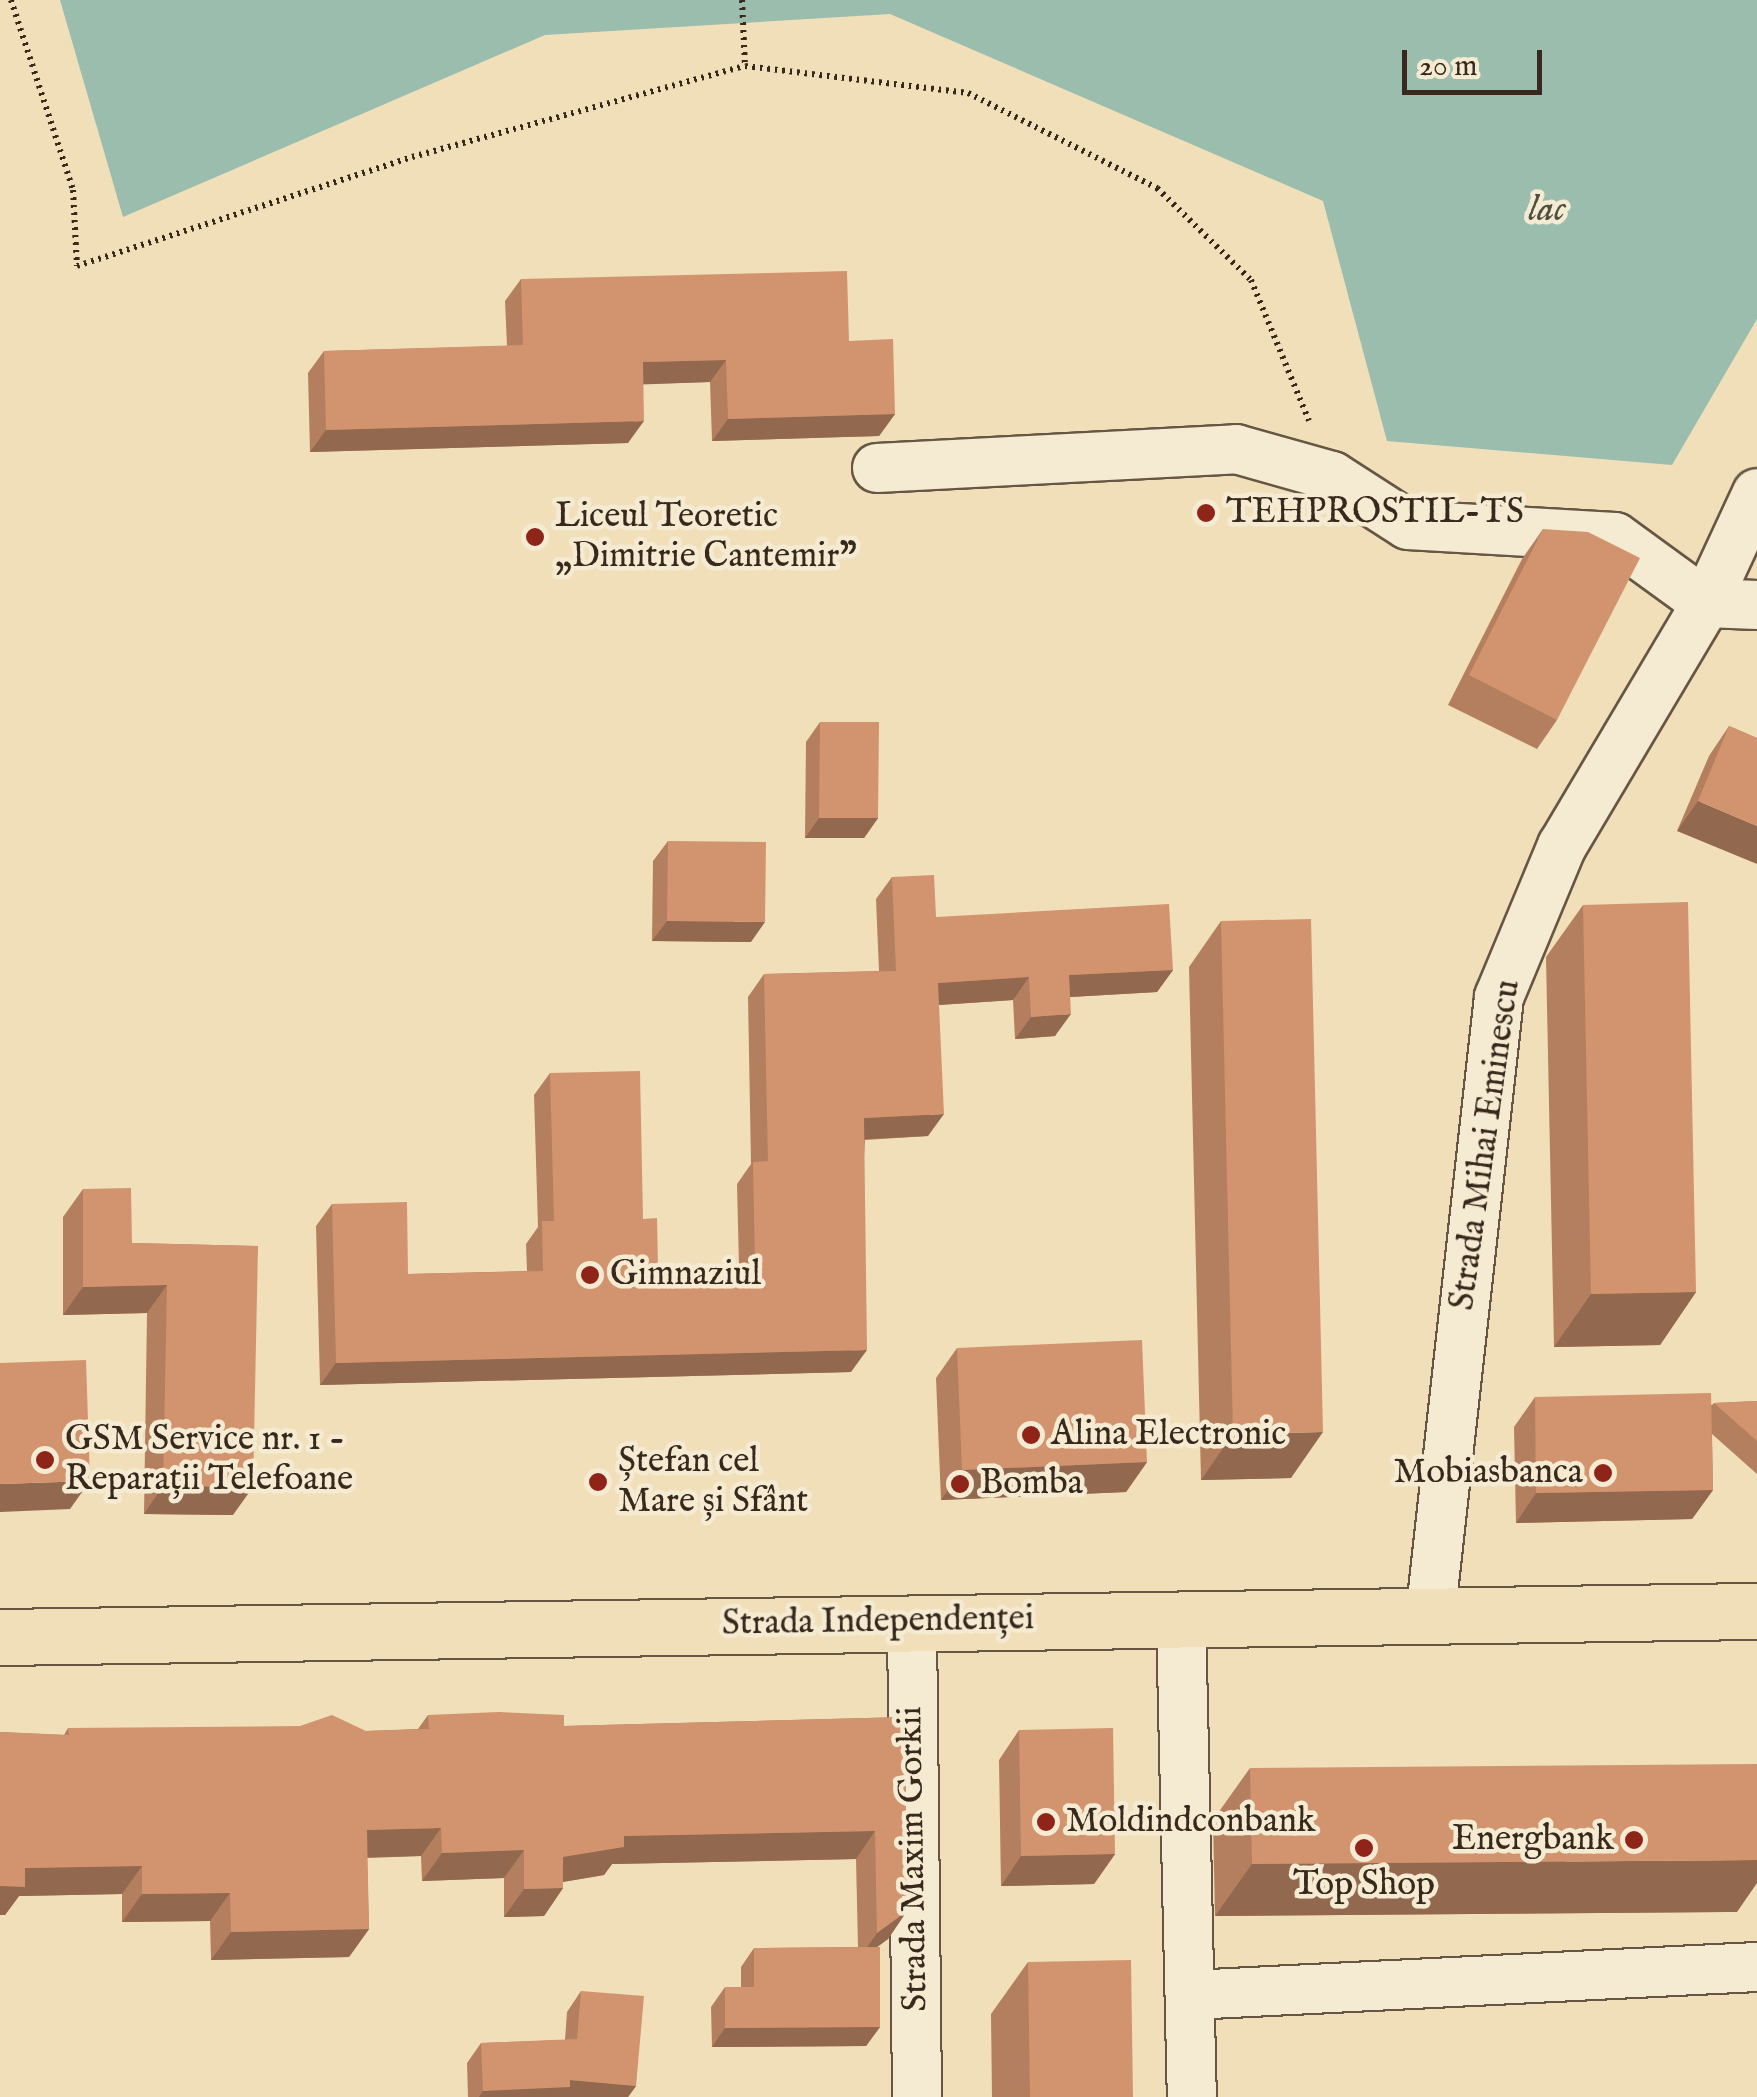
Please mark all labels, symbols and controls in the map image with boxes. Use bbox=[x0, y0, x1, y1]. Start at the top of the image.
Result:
scale bar bbox=[1407, 30, 1547, 92]
text: 20 m bbox=[1419, 48, 1478, 86]
water label: lac bbox=[1528, 188, 1566, 234]
place label: TEHPROSTIL-TS bbox=[1226, 492, 1524, 534]
place label: Liceul Teoretic „Dimitrie Cantemir” bbox=[555, 496, 857, 578]
marker: TEHPROSTIL-TS bbox=[1195, 502, 1217, 524]
marker: Liceul Teoretic „Dimitrie Cantemir” bbox=[524, 526, 546, 548]
street label: Strada Mihai Eminescu bbox=[1442, 977, 1530, 1313]
place label: Gimnaziul bbox=[610, 1254, 761, 1296]
marker: Gimnaziul bbox=[579, 1264, 601, 1286]
place label: Alina Electronic bbox=[1051, 1414, 1286, 1456]
place label: GSM Service nr. 1 - Reparații Telefoane bbox=[65, 1419, 353, 1501]
marker: Alina Electronic bbox=[1020, 1424, 1042, 1446]
place label: Ștefan cel Mare și Sfânt bbox=[618, 1441, 808, 1523]
marker: GSM Service nr. 1 - Reparații Telefoane bbox=[34, 1449, 56, 1471]
place label: Mobiasbanca bbox=[1394, 1452, 1583, 1494]
marker: Mobiasbanca bbox=[1592, 1462, 1614, 1484]
place label: Bomba bbox=[980, 1463, 1083, 1505]
marker: Ștefan cel Mare și Sfânt bbox=[587, 1471, 609, 1493]
marker: Bomba bbox=[949, 1473, 971, 1495]
street label: Strada Independenței bbox=[722, 1598, 1034, 1646]
street label: Strada Maxim Gorkii bbox=[890, 1706, 938, 2012]
place label: Moldindconbank bbox=[1066, 1801, 1316, 1843]
marker: Moldindconbank bbox=[1035, 1811, 1057, 1833]
place label: Energbank bbox=[1452, 1819, 1614, 1861]
marker: Energbank bbox=[1623, 1829, 1645, 1851]
marker: Top Shop bbox=[1353, 1837, 1375, 1859]
place label: Top Shop bbox=[1293, 1864, 1435, 1906]

